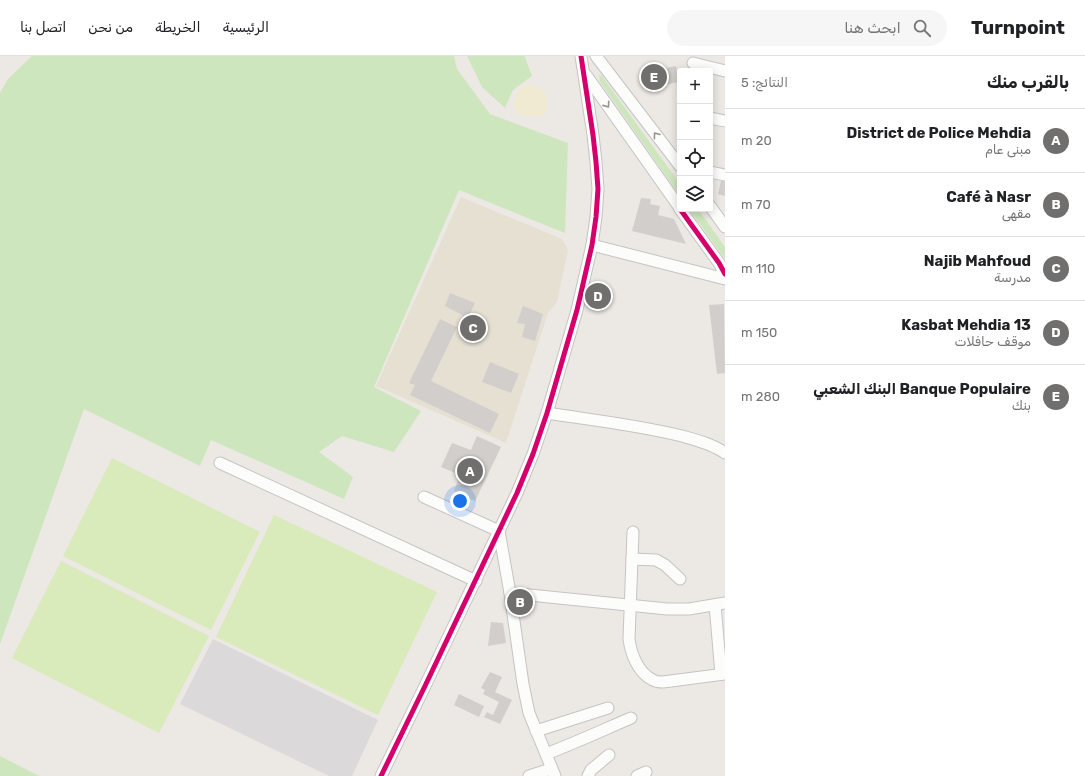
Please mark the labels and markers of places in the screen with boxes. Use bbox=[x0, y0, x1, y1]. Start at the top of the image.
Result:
pin: E bbox=[641, 62, 667, 92]
pin: D bbox=[585, 281, 611, 311]
pin: C bbox=[460, 313, 486, 343]
pin: A bbox=[457, 456, 483, 486]
pin: B bbox=[507, 587, 533, 617]

